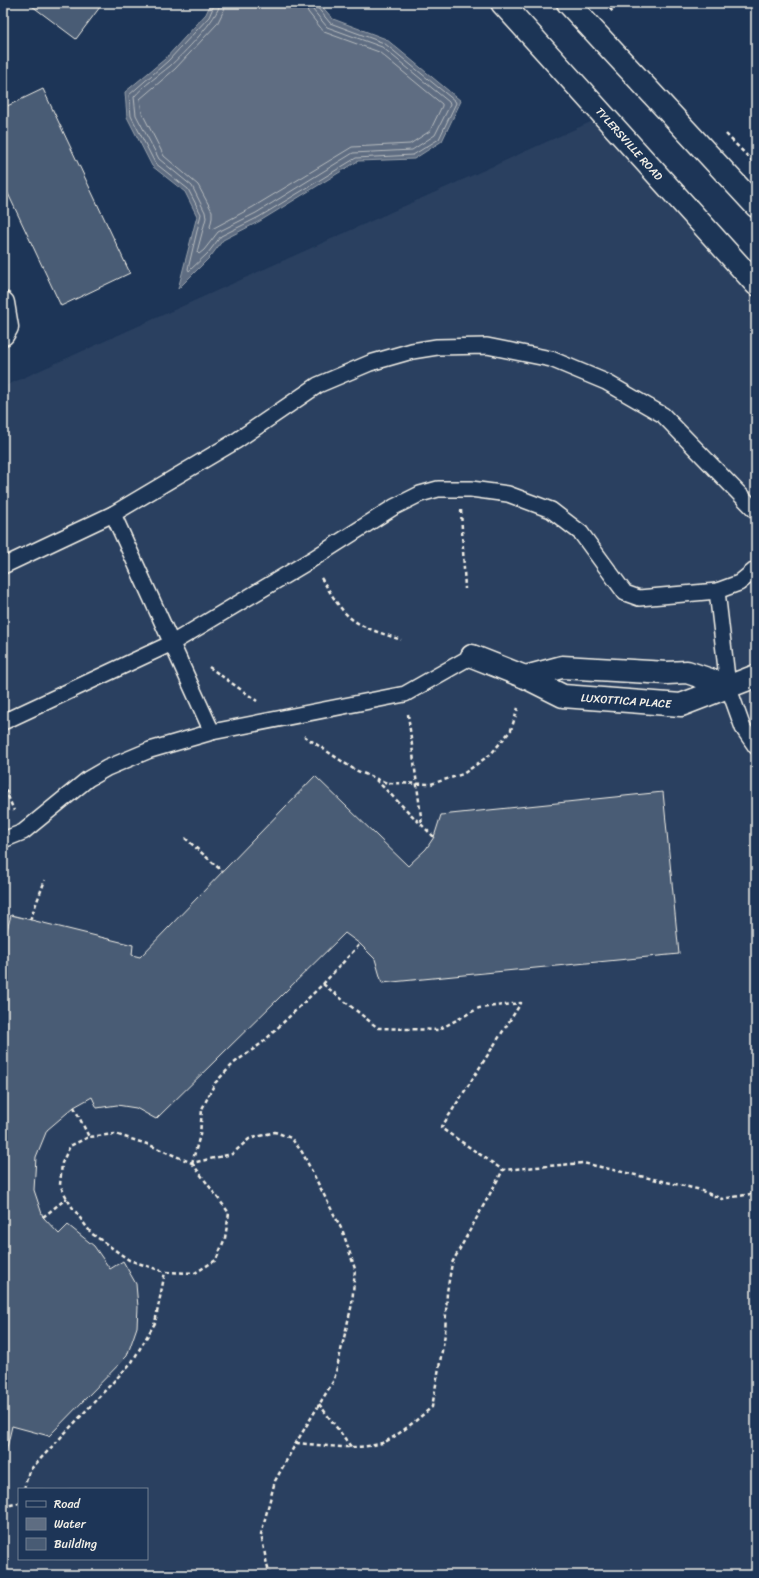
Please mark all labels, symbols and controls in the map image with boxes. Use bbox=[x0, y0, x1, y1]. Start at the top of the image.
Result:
street label: TYLERSVILLE ROAD bbox=[591, 103, 668, 185]
street label: LUXOTTICA PLACE bbox=[580, 688, 673, 714]
legend bbox=[18, 1488, 148, 1560]
text: Road bbox=[54, 1493, 81, 1515]
text: Water bbox=[54, 1513, 87, 1535]
text: Building bbox=[54, 1533, 97, 1555]

